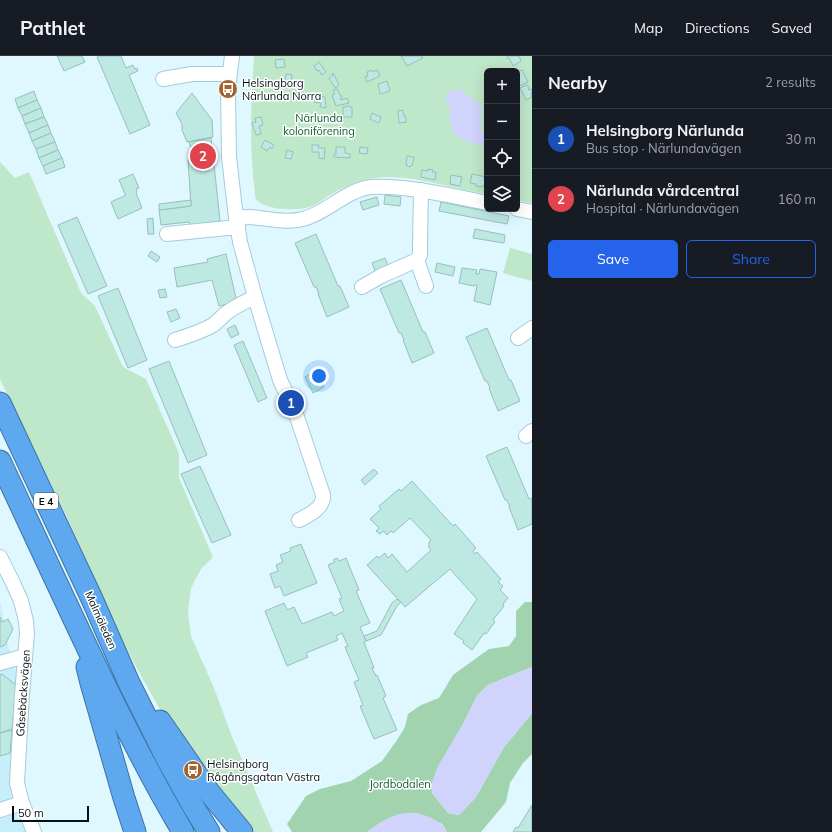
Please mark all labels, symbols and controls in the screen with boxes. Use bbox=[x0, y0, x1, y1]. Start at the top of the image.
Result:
text: Pathlet bbox=[20, 16, 85, 40]
text: Map bbox=[634, 19, 663, 37]
text: Directions bbox=[685, 19, 750, 37]
text: Saved bbox=[772, 19, 812, 37]
map controls bbox=[484, 68, 520, 212]
button: + bbox=[484, 68, 520, 104]
text: Nearby bbox=[548, 72, 607, 93]
text: 2 results bbox=[765, 74, 816, 90]
place label: Helsingborg Närlunda Norra bbox=[242, 76, 321, 103]
bus stop icon: Helsingborg Närlunda Norra bbox=[217, 78, 239, 100]
button: − bbox=[484, 104, 520, 140]
park label: Närlunda koloniförening bbox=[283, 111, 355, 138]
text: Helsingborg Närlunda bbox=[586, 121, 744, 140]
text: 1 bbox=[557, 131, 565, 147]
text: 30 m bbox=[786, 131, 816, 147]
button: locate bbox=[484, 140, 520, 176]
text: Bus stop · Närlundavägen bbox=[586, 140, 741, 156]
pin: 2 bbox=[190, 141, 216, 171]
button: layers bbox=[484, 176, 520, 212]
text: Närlunda vårdcentral bbox=[586, 181, 739, 200]
text: 2 bbox=[557, 191, 565, 207]
text: 160 m bbox=[778, 191, 816, 207]
text: Hospital · Närlundavägen bbox=[586, 200, 739, 216]
button: Save bbox=[548, 240, 678, 278]
button: Share bbox=[686, 240, 816, 278]
your location bbox=[309, 366, 329, 386]
pin: 1 bbox=[278, 388, 304, 418]
road number: E 4 bbox=[34, 493, 58, 509]
street label: Malmöleden bbox=[82, 589, 120, 651]
street label: Gåsebäcksvägen bbox=[13, 649, 33, 737]
place label: Helsingborg Rågångsgatan Västra bbox=[207, 757, 320, 784]
bus stop icon: Helsingborg Rågångsgatan Västra bbox=[182, 759, 204, 781]
park label: Jordbodalen bbox=[369, 777, 431, 791]
scale bar bbox=[12, 804, 89, 823]
text: 50 m bbox=[18, 806, 44, 820]

